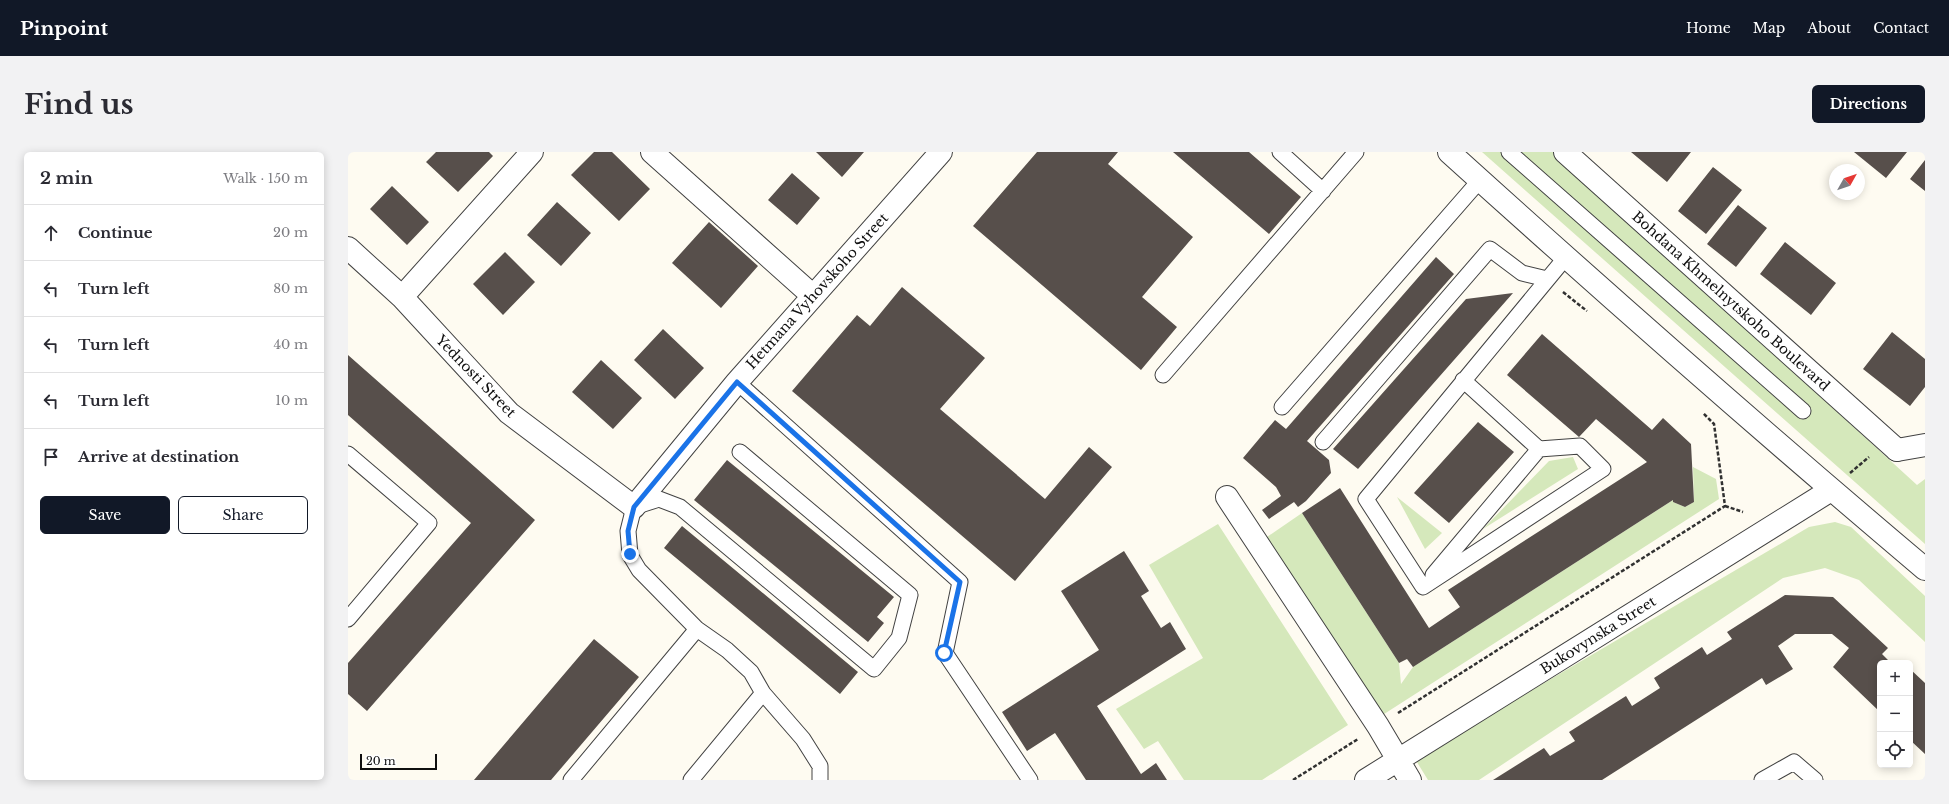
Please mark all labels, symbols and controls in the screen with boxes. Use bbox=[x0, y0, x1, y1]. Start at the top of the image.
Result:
text: Pinpoint bbox=[20, 17, 108, 40]
text: Home bbox=[1686, 19, 1731, 37]
text: Map bbox=[1753, 19, 1785, 37]
text: About bbox=[1807, 19, 1851, 37]
text: Contact bbox=[1873, 19, 1929, 37]
button: Directions bbox=[1812, 85, 1925, 123]
text: Find us bbox=[24, 87, 134, 122]
north arrow bbox=[1829, 164, 1865, 200]
text: 2 min bbox=[40, 168, 93, 189]
text: Walk · 150 m bbox=[223, 170, 308, 187]
street label: Bohdana Khmelnytskoho Boulevard bbox=[1628, 207, 1834, 395]
street label: Hetmana Vyhovskoho Street bbox=[742, 209, 892, 373]
icon: ahead bbox=[40, 222, 62, 244]
text: Continue bbox=[78, 223, 153, 242]
text: 20 m bbox=[273, 224, 308, 241]
icon: left bbox=[40, 278, 62, 300]
text: Turn left bbox=[78, 279, 149, 298]
text: 80 m bbox=[273, 280, 308, 297]
street label: Yednosti Street bbox=[431, 330, 520, 421]
icon: left bbox=[40, 334, 62, 356]
text: Turn left bbox=[78, 335, 149, 354]
text: 40 m bbox=[273, 336, 308, 353]
icon: left bbox=[40, 390, 62, 412]
text: Turn left bbox=[78, 391, 149, 410]
text: 10 m bbox=[275, 392, 308, 409]
icon: arrive bbox=[40, 446, 62, 468]
text: Arrive at destination bbox=[78, 447, 239, 466]
button: Save bbox=[40, 496, 170, 534]
button: Share bbox=[178, 496, 308, 534]
route end bbox=[621, 545, 639, 563]
street label: Bukovynska Street bbox=[1537, 592, 1660, 678]
route start bbox=[935, 644, 953, 662]
map controls bbox=[1877, 660, 1913, 768]
button: + bbox=[1877, 660, 1913, 696]
button: − bbox=[1877, 696, 1913, 732]
button: locate bbox=[1877, 732, 1913, 768]
scale bar bbox=[360, 752, 437, 771]
text: 20 m bbox=[366, 754, 396, 768]

